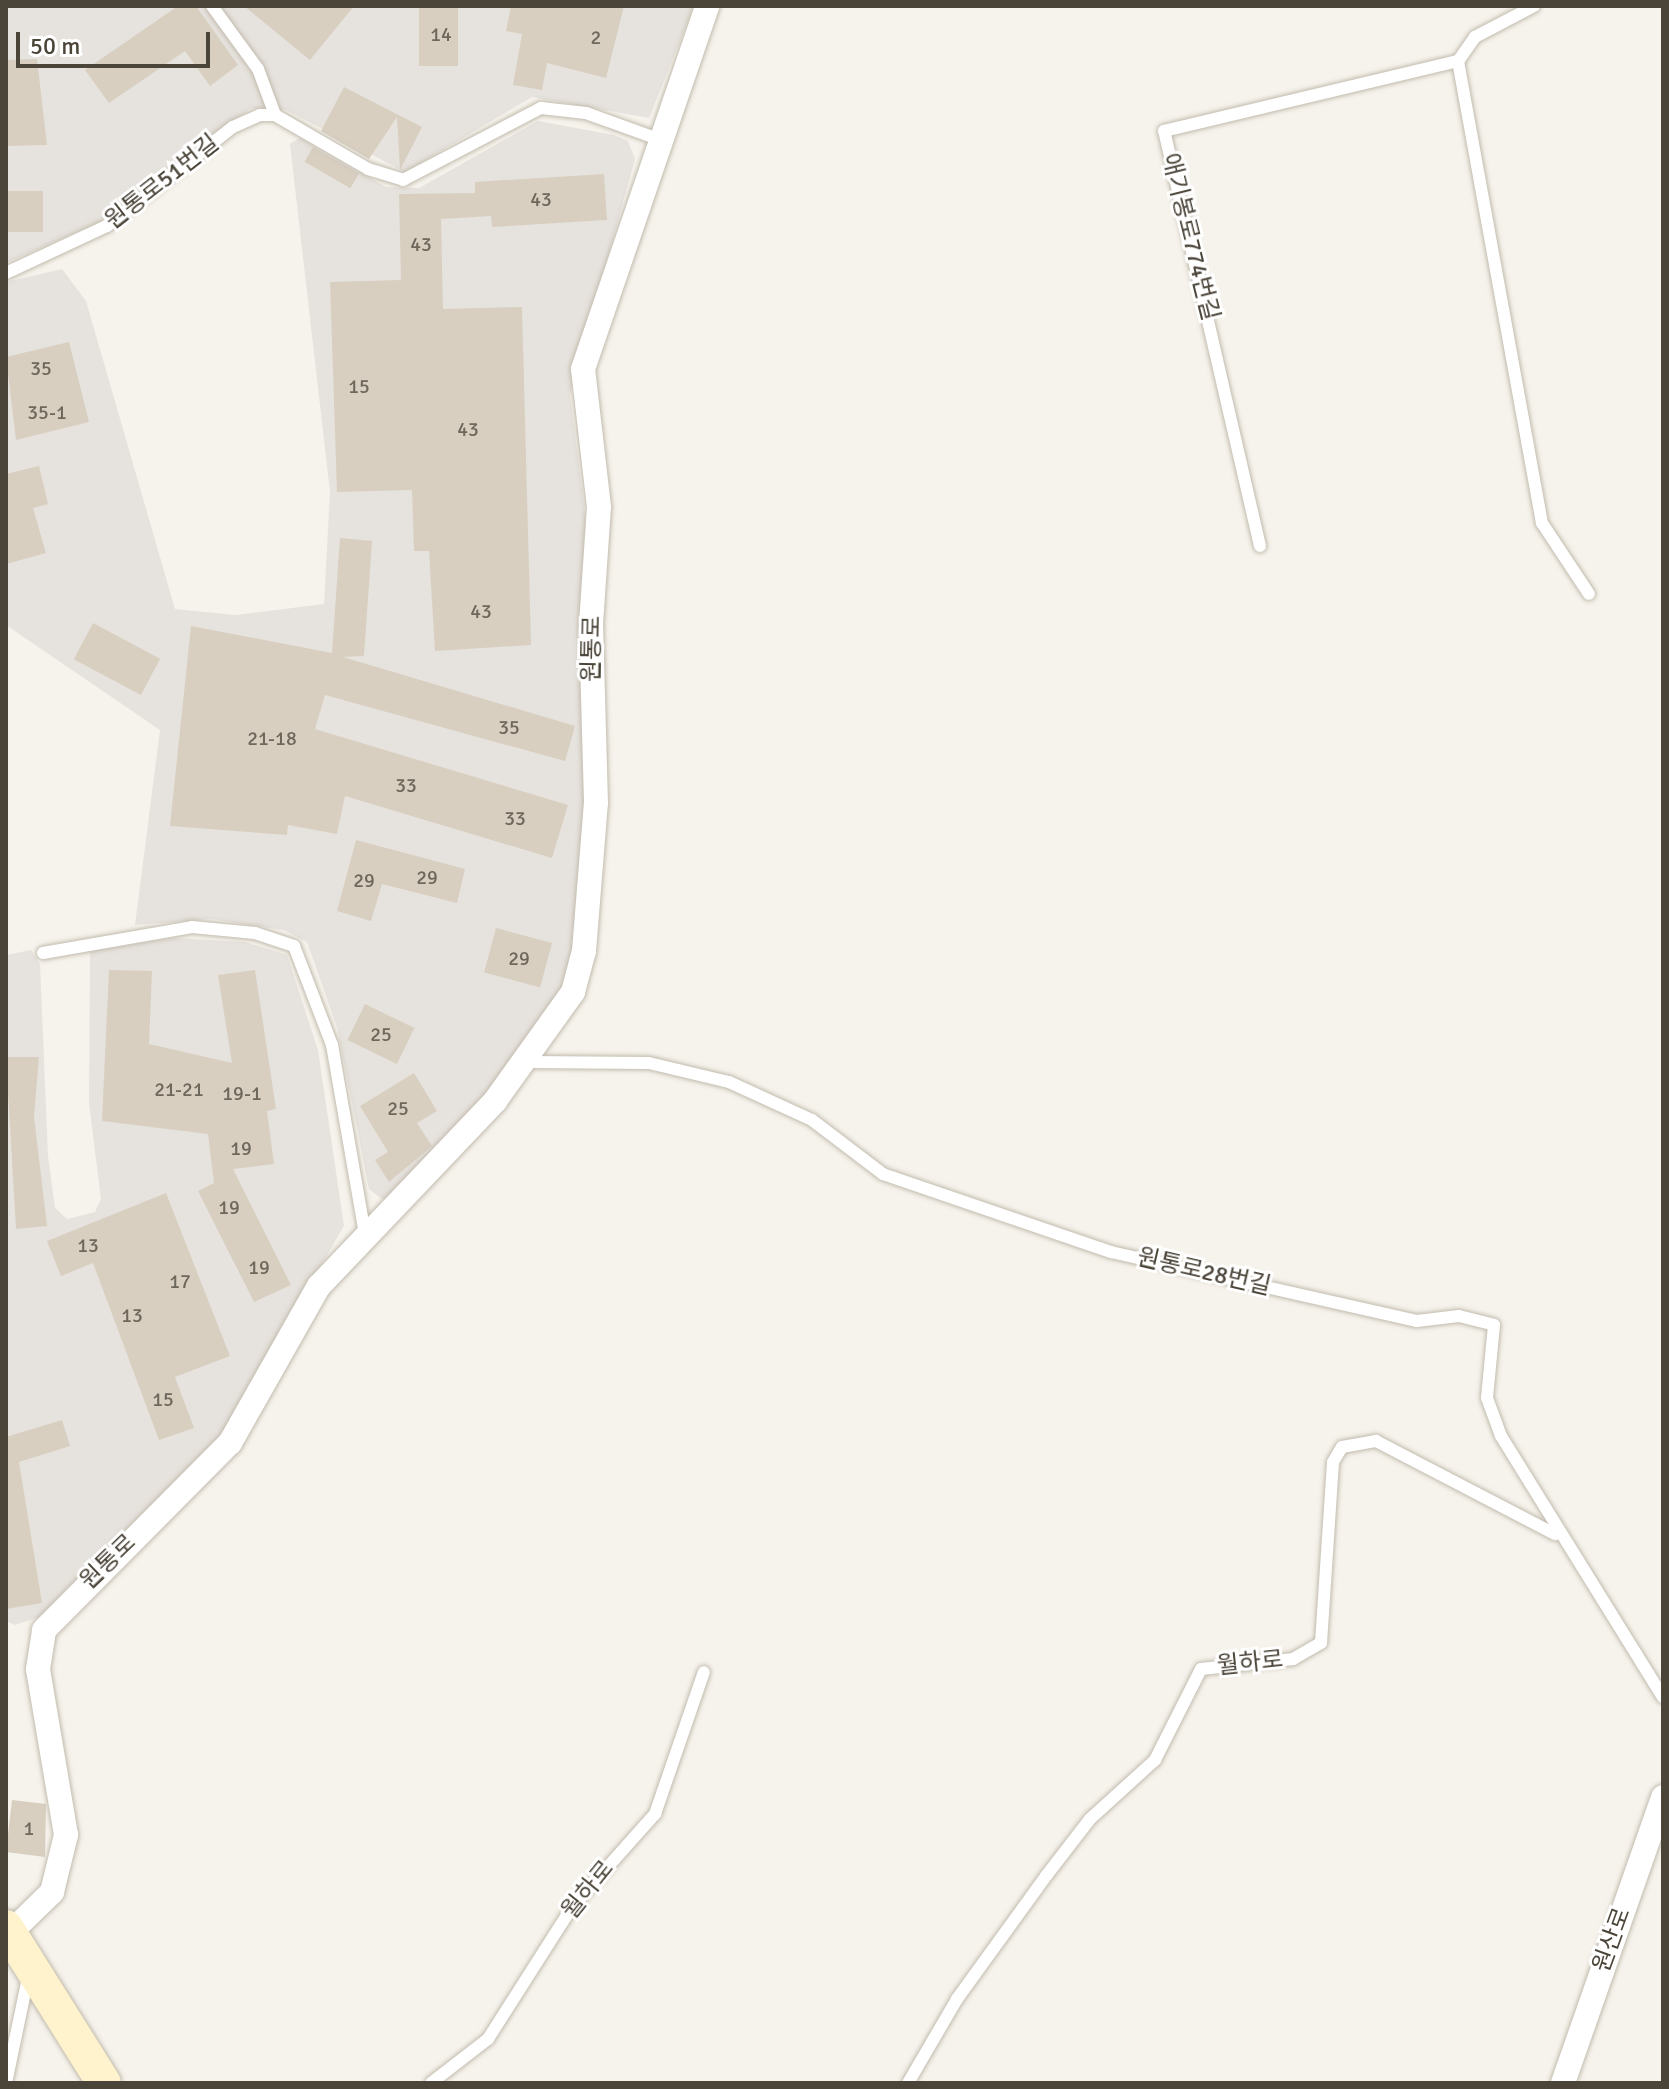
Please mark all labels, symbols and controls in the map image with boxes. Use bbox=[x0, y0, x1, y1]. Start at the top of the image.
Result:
scale bar bbox=[20, 16, 214, 66]
house number: 14 bbox=[430, 22, 452, 46]
house number: 2 bbox=[591, 25, 601, 49]
text: 50 m bbox=[30, 31, 80, 61]
street label: 원통로51번길 bbox=[99, 129, 225, 235]
street label: 애기봉로774번길 bbox=[1155, 150, 1225, 324]
house number: 43 bbox=[530, 187, 552, 211]
house number: 43 bbox=[410, 232, 432, 256]
house number: 35 bbox=[30, 356, 52, 380]
house number: 15 bbox=[348, 374, 370, 398]
house number: 35-1 bbox=[27, 400, 67, 424]
house number: 43 bbox=[457, 417, 479, 441]
house number: 43 bbox=[470, 599, 492, 623]
street label: 원통로 bbox=[577, 616, 607, 682]
house number: 35 bbox=[498, 715, 520, 739]
house number: 21-18 bbox=[247, 726, 297, 750]
house number: 33 bbox=[395, 773, 417, 797]
house number: 33 bbox=[504, 806, 526, 830]
house number: 29 bbox=[416, 865, 438, 889]
house number: 29 bbox=[353, 868, 375, 892]
house number: 29 bbox=[508, 946, 530, 970]
house number: 25 bbox=[370, 1022, 392, 1046]
house number: 21-21 bbox=[154, 1077, 204, 1101]
house number: 19-1 bbox=[222, 1081, 262, 1105]
house number: 25 bbox=[387, 1096, 409, 1120]
house number: 19 bbox=[230, 1136, 252, 1160]
house number: 19 bbox=[218, 1195, 240, 1219]
house number: 13 bbox=[77, 1233, 99, 1257]
street label: 원통로28번길 bbox=[1134, 1243, 1274, 1301]
house number: 19 bbox=[248, 1255, 270, 1279]
house number: 17 bbox=[169, 1269, 191, 1293]
house number: 13 bbox=[121, 1303, 143, 1327]
house number: 15 bbox=[152, 1387, 174, 1411]
street label: 원통로 bbox=[74, 1529, 142, 1595]
street label: 월하로 bbox=[1216, 1645, 1284, 1681]
house number: 1 bbox=[24, 1816, 34, 1840]
street label: 월하로 bbox=[556, 1855, 620, 1925]
street label: 원산로 bbox=[1587, 1904, 1637, 1976]

